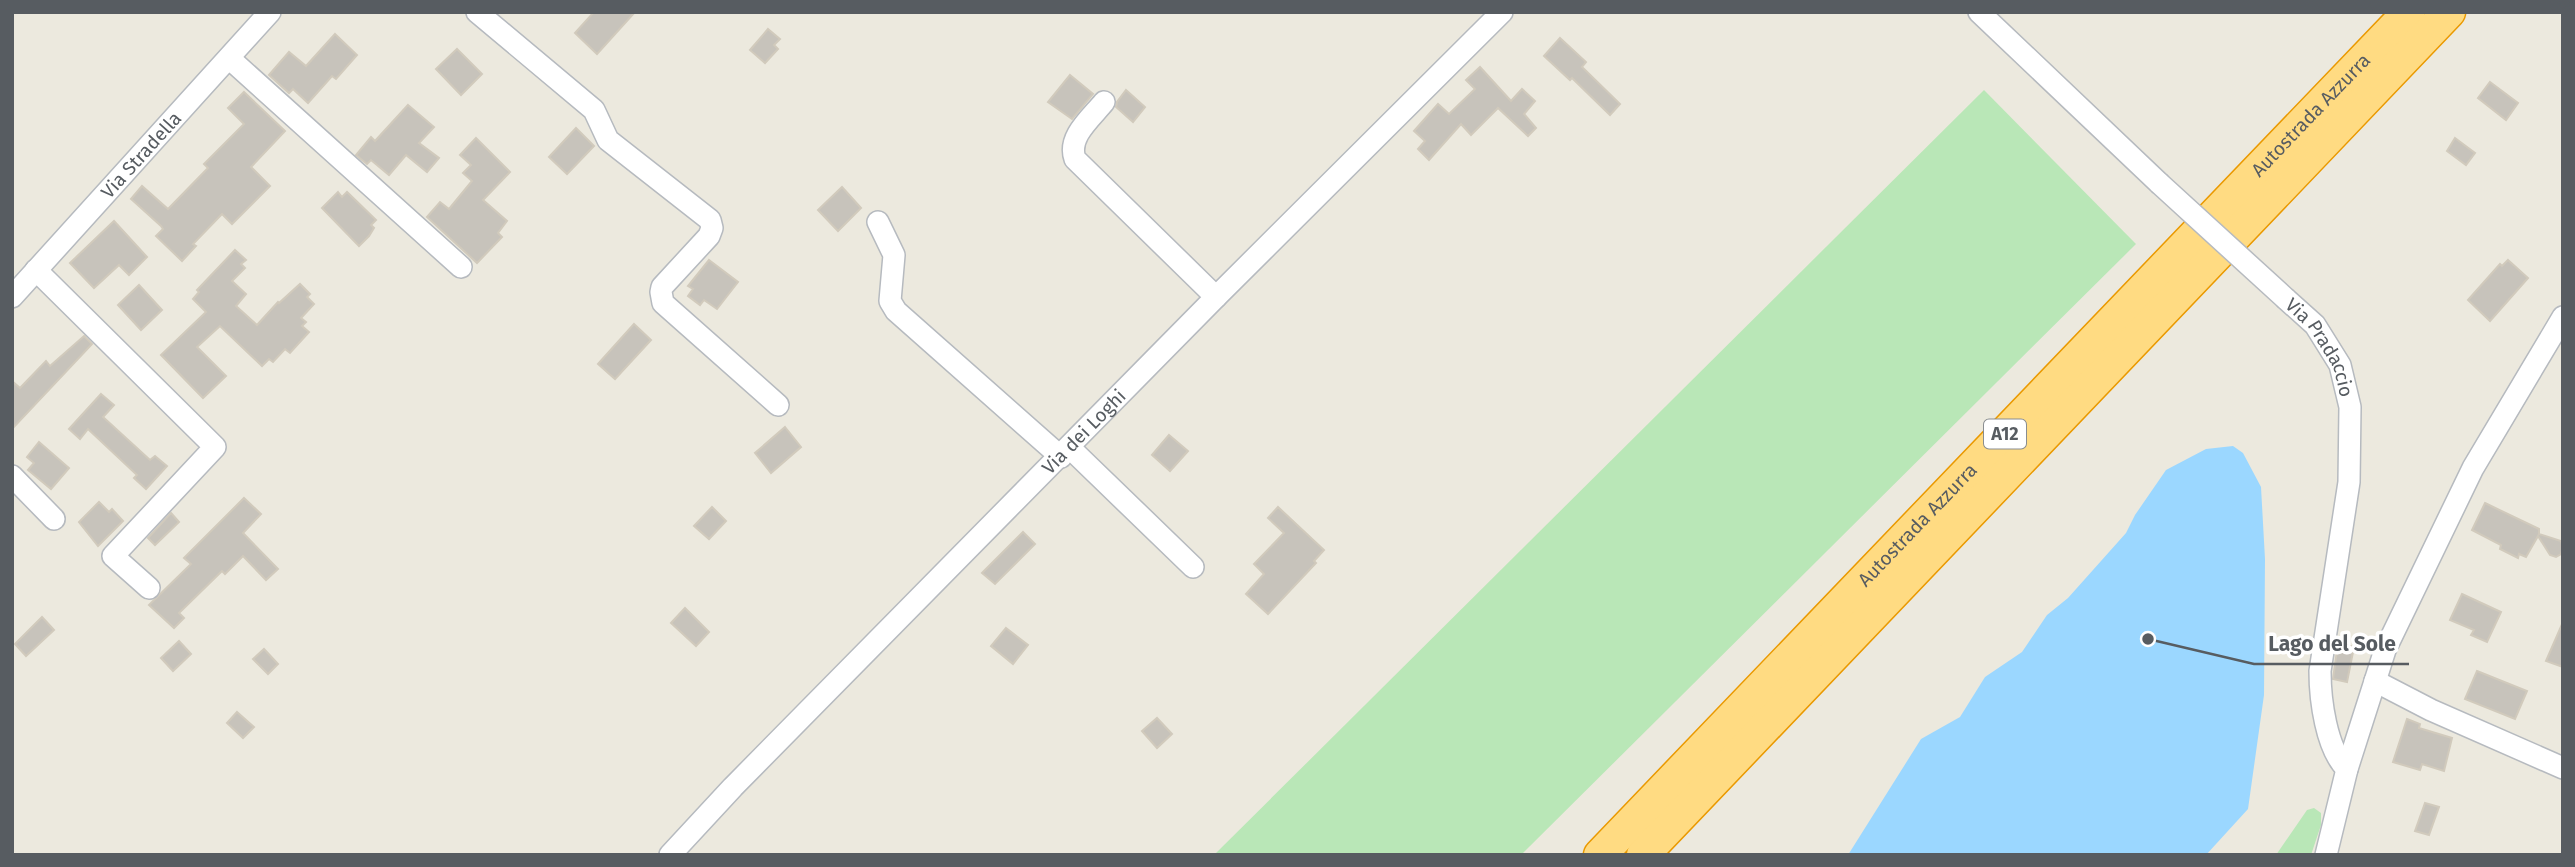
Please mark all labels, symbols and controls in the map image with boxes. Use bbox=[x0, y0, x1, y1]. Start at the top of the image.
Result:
street label: Autostrada Azzurra bbox=[2246, 48, 2375, 181]
street label: Via Stradella bbox=[96, 107, 186, 203]
street label: Via Pradaccio bbox=[2281, 293, 2359, 399]
street label: Via dei Loghi bbox=[1037, 384, 1130, 479]
road number: A12 bbox=[1984, 420, 2026, 448]
street label: Autostrada Azzurra bbox=[1853, 458, 1981, 591]
callout: Lago del Sole bbox=[2254, 622, 2409, 664]
text: Lago del Sole bbox=[2268, 631, 2396, 657]

